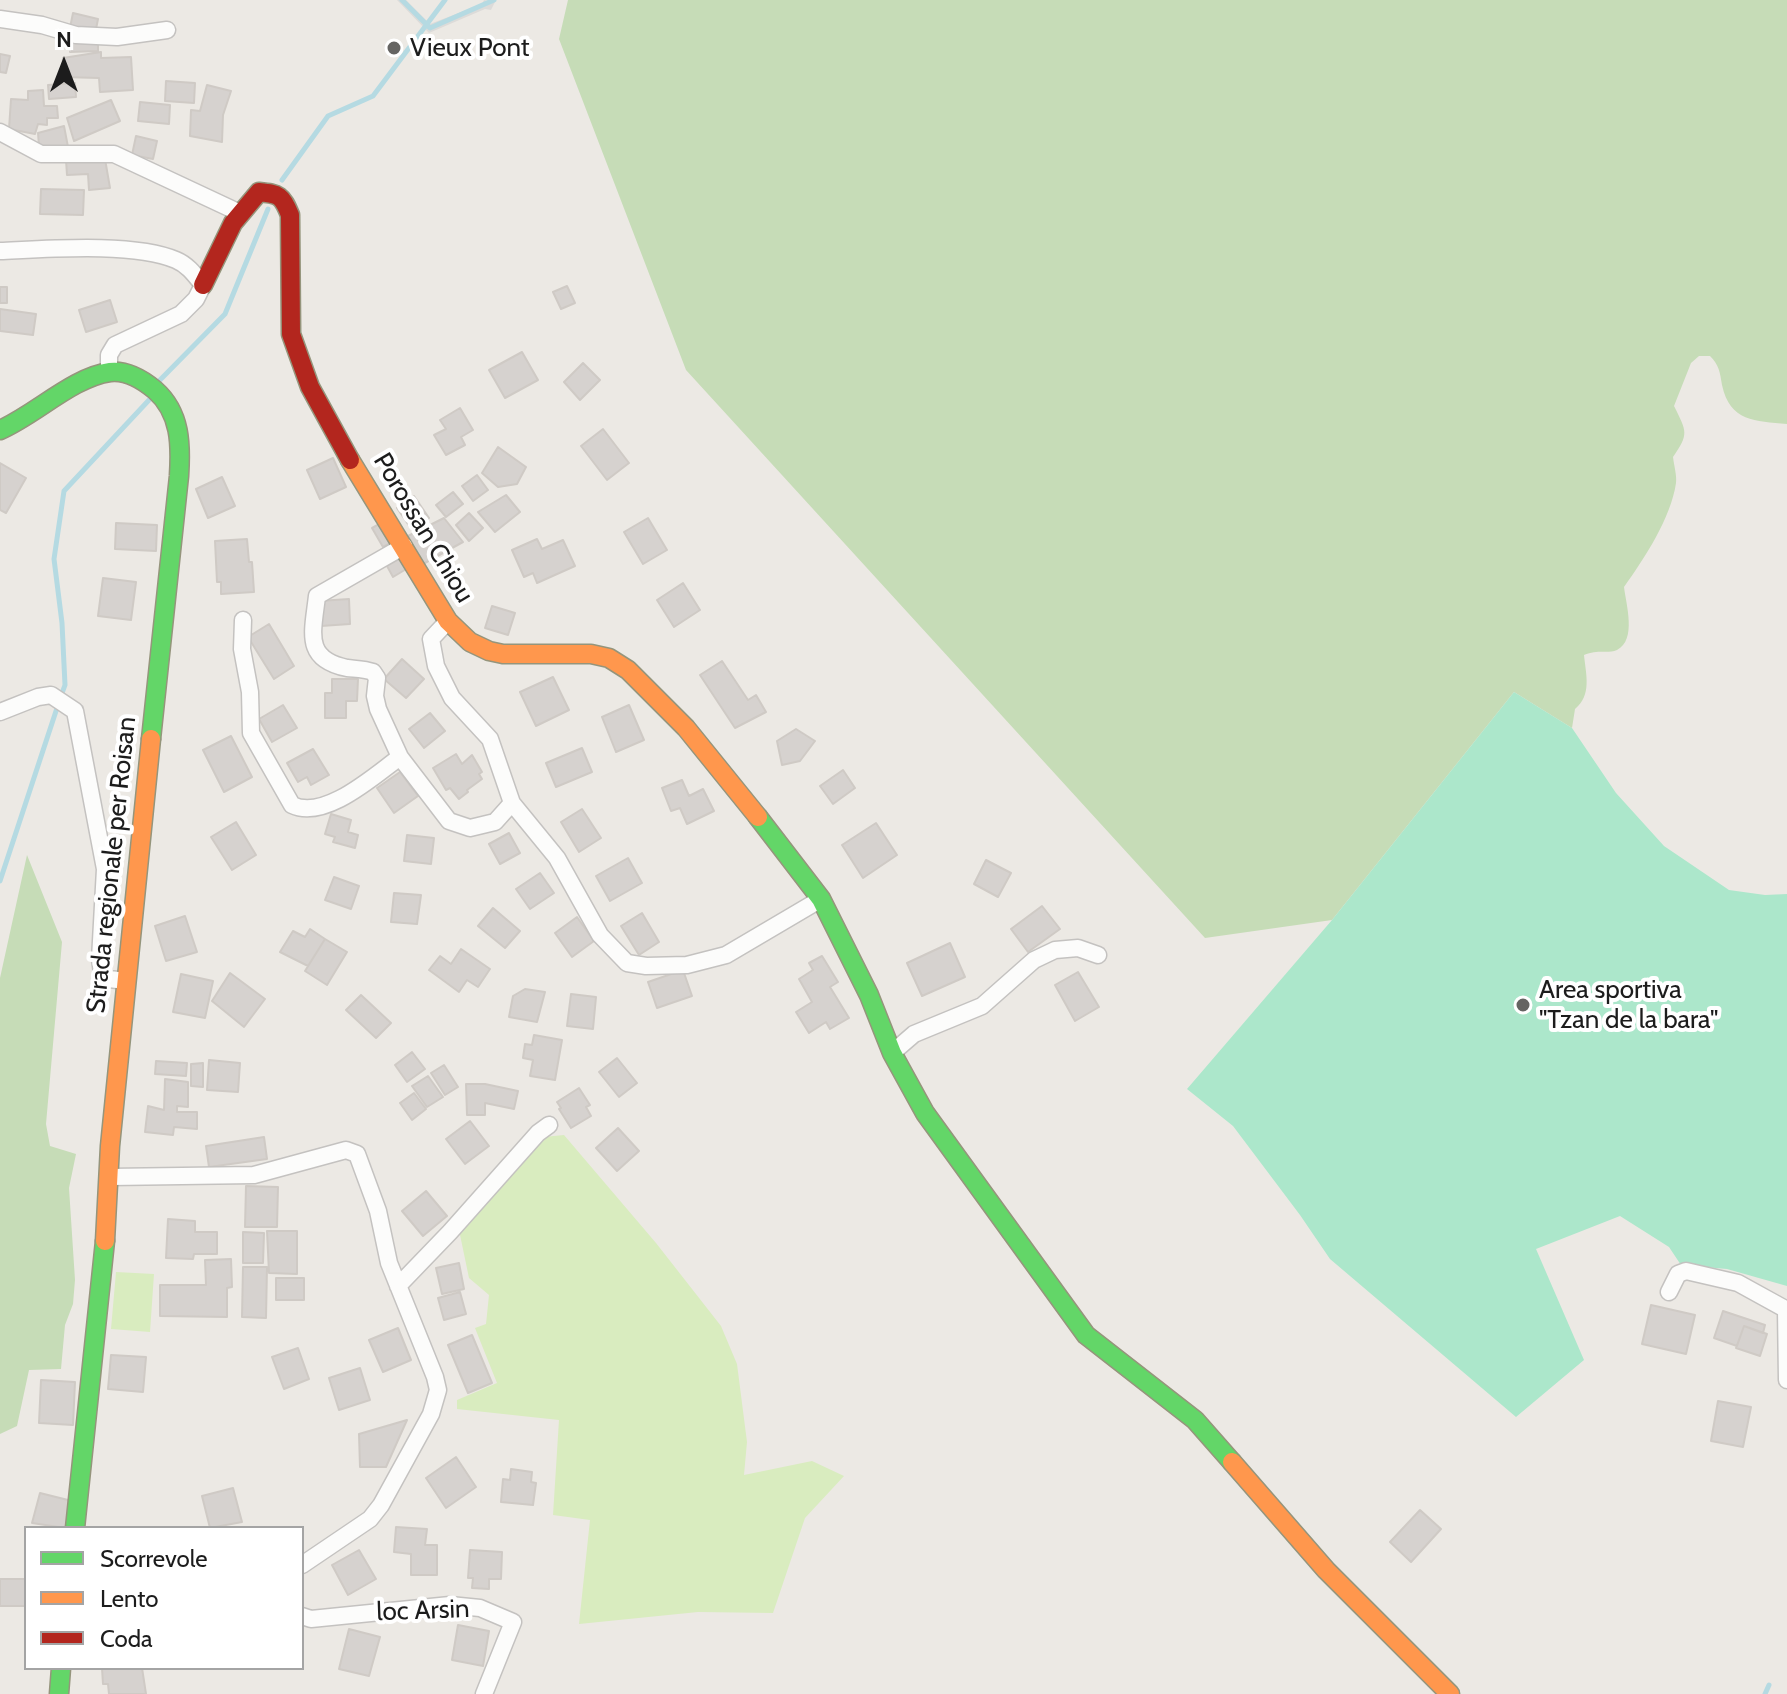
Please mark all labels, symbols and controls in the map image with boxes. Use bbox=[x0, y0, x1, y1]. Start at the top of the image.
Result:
north arrow bbox=[24, 24, 104, 104]
text: N bbox=[56, 26, 72, 53]
place label: Vieux Pont bbox=[410, 32, 530, 64]
marker: Vieux Pont bbox=[385, 39, 403, 57]
street label: Porossan Chiou bbox=[366, 448, 480, 608]
street label: Strada regionale per Roisan bbox=[81, 715, 143, 1015]
place label: Area sportiva "Tzan de la bara" bbox=[1539, 974, 1718, 1036]
marker: Area sportiva "Tzan de la bara" bbox=[1514, 996, 1532, 1014]
legend bbox=[24, 1526, 304, 1670]
text: Scorrevole bbox=[100, 1544, 208, 1573]
text: Lento bbox=[100, 1584, 159, 1613]
street label: loc Arsin bbox=[376, 1594, 470, 1628]
text: Coda bbox=[100, 1624, 153, 1653]

